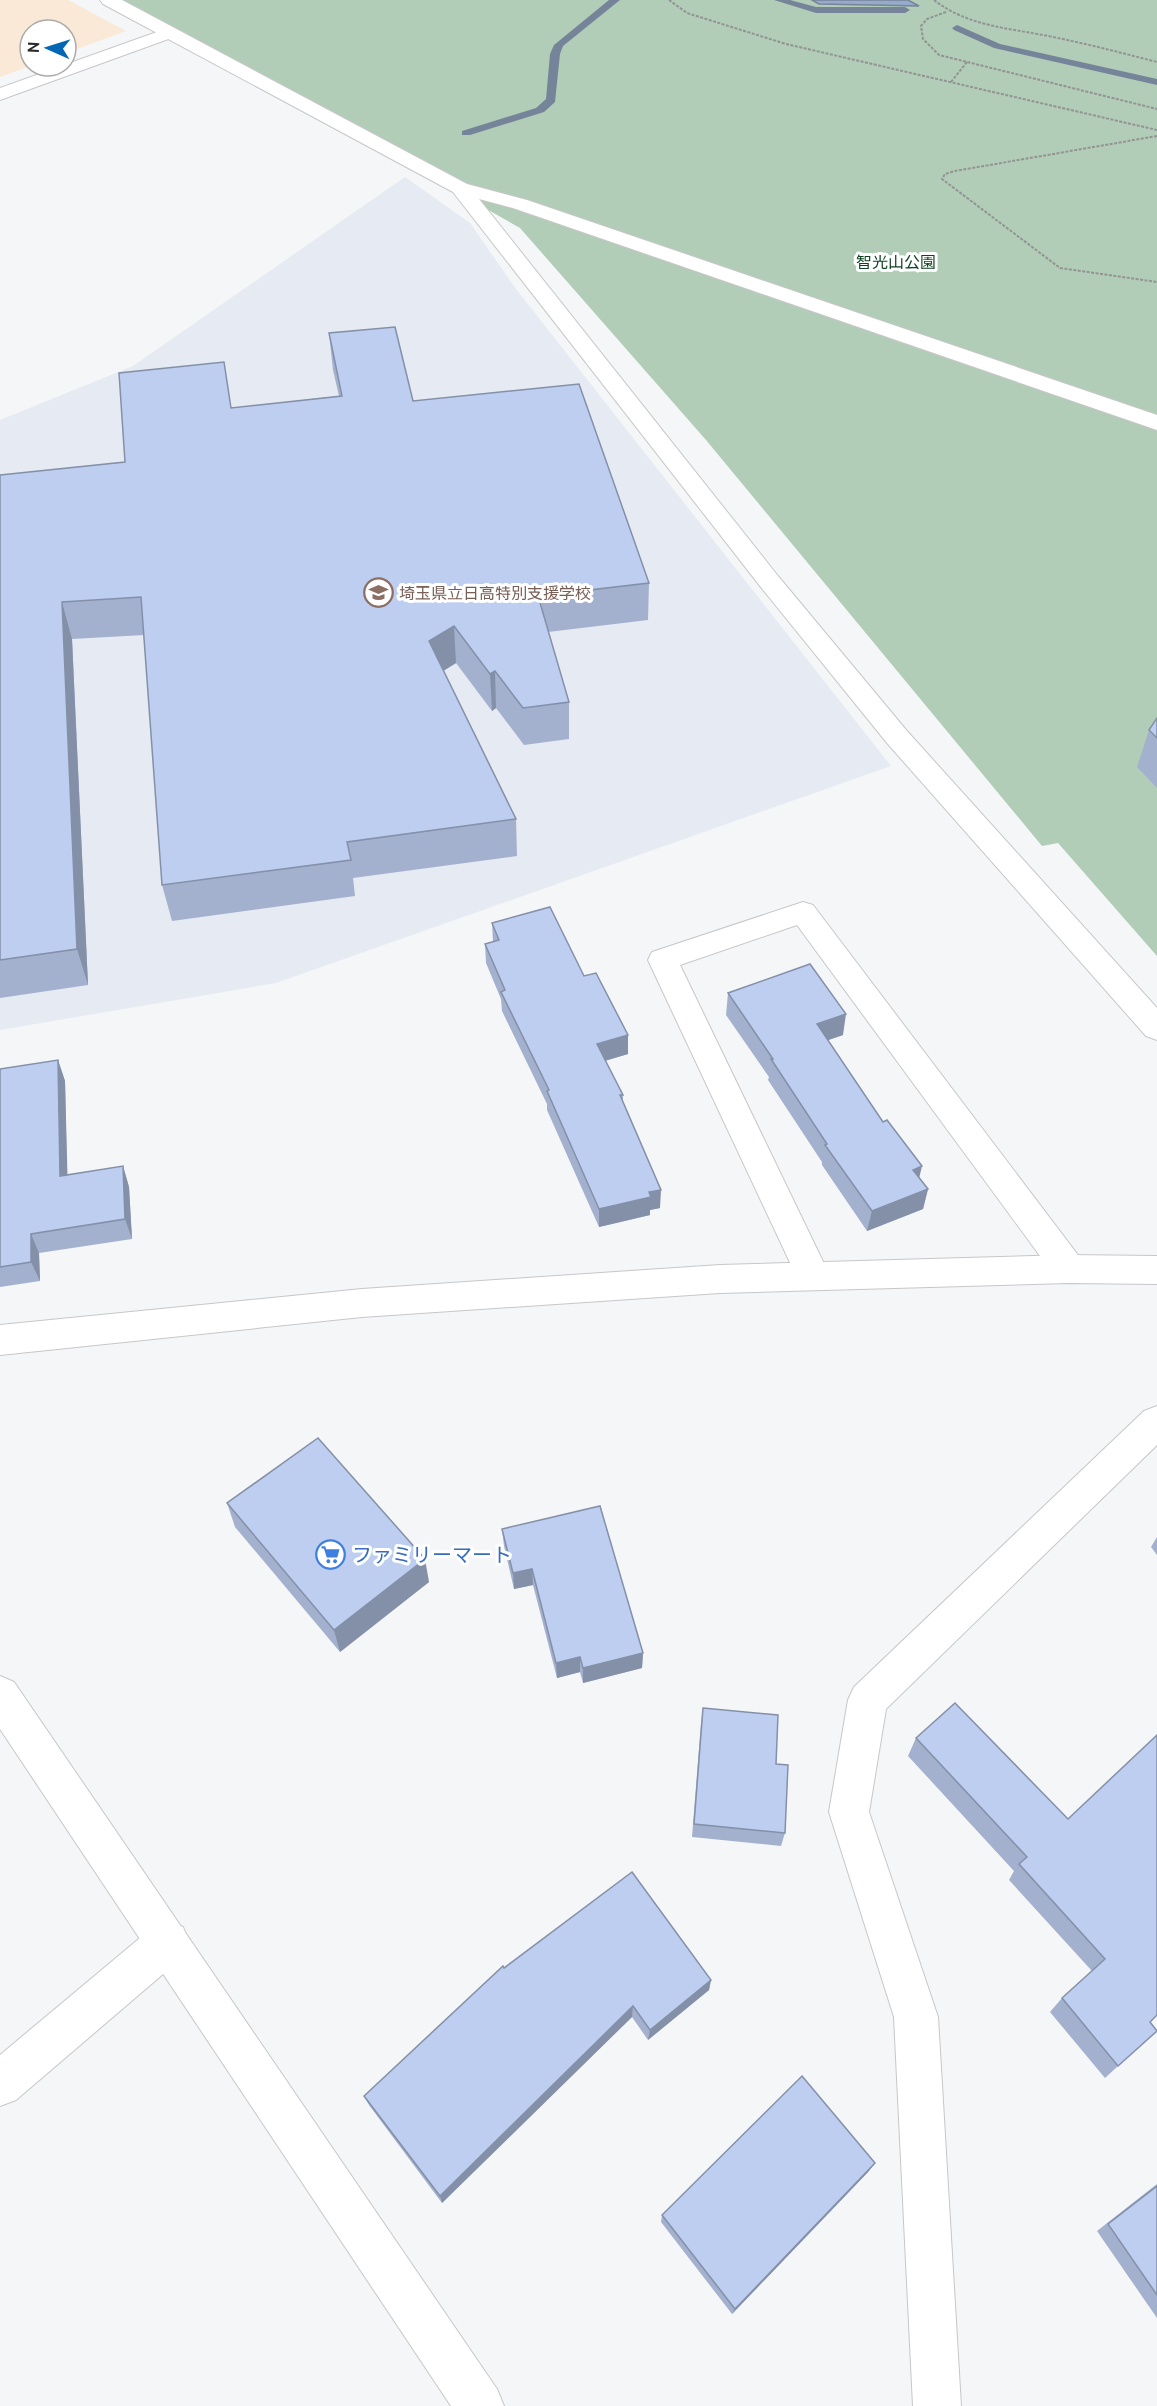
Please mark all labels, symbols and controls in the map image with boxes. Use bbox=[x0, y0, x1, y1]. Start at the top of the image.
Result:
north arrow bbox=[18, 18, 78, 78]
text: N bbox=[24, 41, 43, 53]
park label: 智光山公園 bbox=[856, 253, 936, 272]
school or university icon: 埼玉県立日高特別支援学校 bbox=[362, 577, 394, 609]
place label: 埼玉県立日高特別支援学校 bbox=[399, 584, 591, 603]
supermarket icon: ファミリーマート bbox=[315, 1539, 347, 1571]
place label: ファミリーマート bbox=[352, 1543, 512, 1567]

